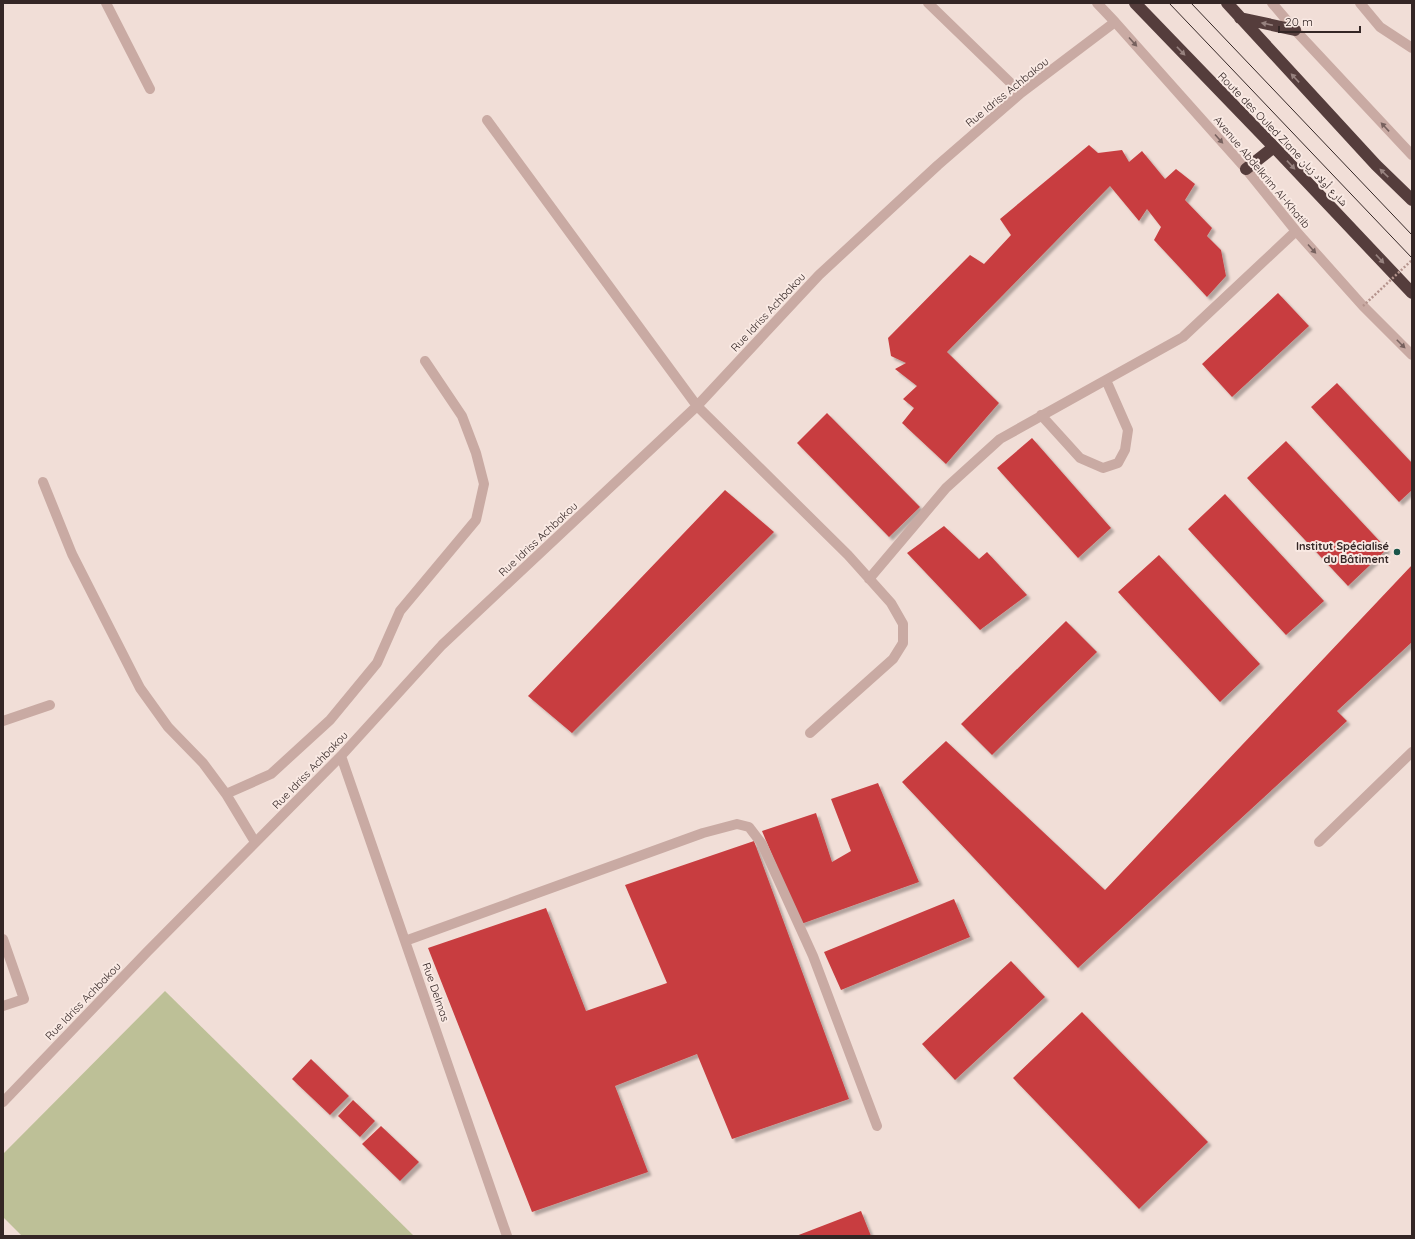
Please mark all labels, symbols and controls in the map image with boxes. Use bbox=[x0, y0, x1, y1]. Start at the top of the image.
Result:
scale bar bbox=[1279, 8, 1360, 34]
text: 20 m bbox=[1285, 14, 1313, 29]
one-way arrow bbox=[1261, 20, 1273, 26]
one-way arrow bbox=[1128, 37, 1138, 47]
one-way arrow bbox=[1176, 46, 1186, 56]
street label: Rue Idriss Achbakou bbox=[963, 54, 1051, 130]
street label: Route des Ouled Ziane شارع أولاد زيان bbox=[1215, 69, 1351, 209]
one-way arrow bbox=[1291, 73, 1300, 83]
street label: Avenue Abdelkrim Al-Khatib bbox=[1211, 113, 1313, 231]
one-way arrow bbox=[1380, 122, 1390, 132]
one-way arrow bbox=[1215, 134, 1224, 144]
one-way arrow bbox=[1286, 160, 1296, 170]
one-way arrow bbox=[1379, 168, 1389, 178]
one-way arrow bbox=[1308, 244, 1317, 254]
one-way arrow bbox=[1375, 254, 1385, 264]
street label: Rue Idriss Achbakou bbox=[728, 270, 808, 354]
one-way arrow bbox=[1396, 339, 1406, 349]
street label: Rue Idriss Achbakou bbox=[496, 499, 580, 579]
place label: Institut Spécialisé du Bâtiment bbox=[1296, 539, 1390, 566]
marker: Institut Spécialisé du Bâtiment bbox=[1392, 547, 1402, 557]
street label: Rue Idriss Achbakou bbox=[269, 728, 351, 812]
street label: Rue Idriss Achbakou bbox=[42, 959, 124, 1043]
street label: Rue Delmas bbox=[419, 961, 453, 1023]

